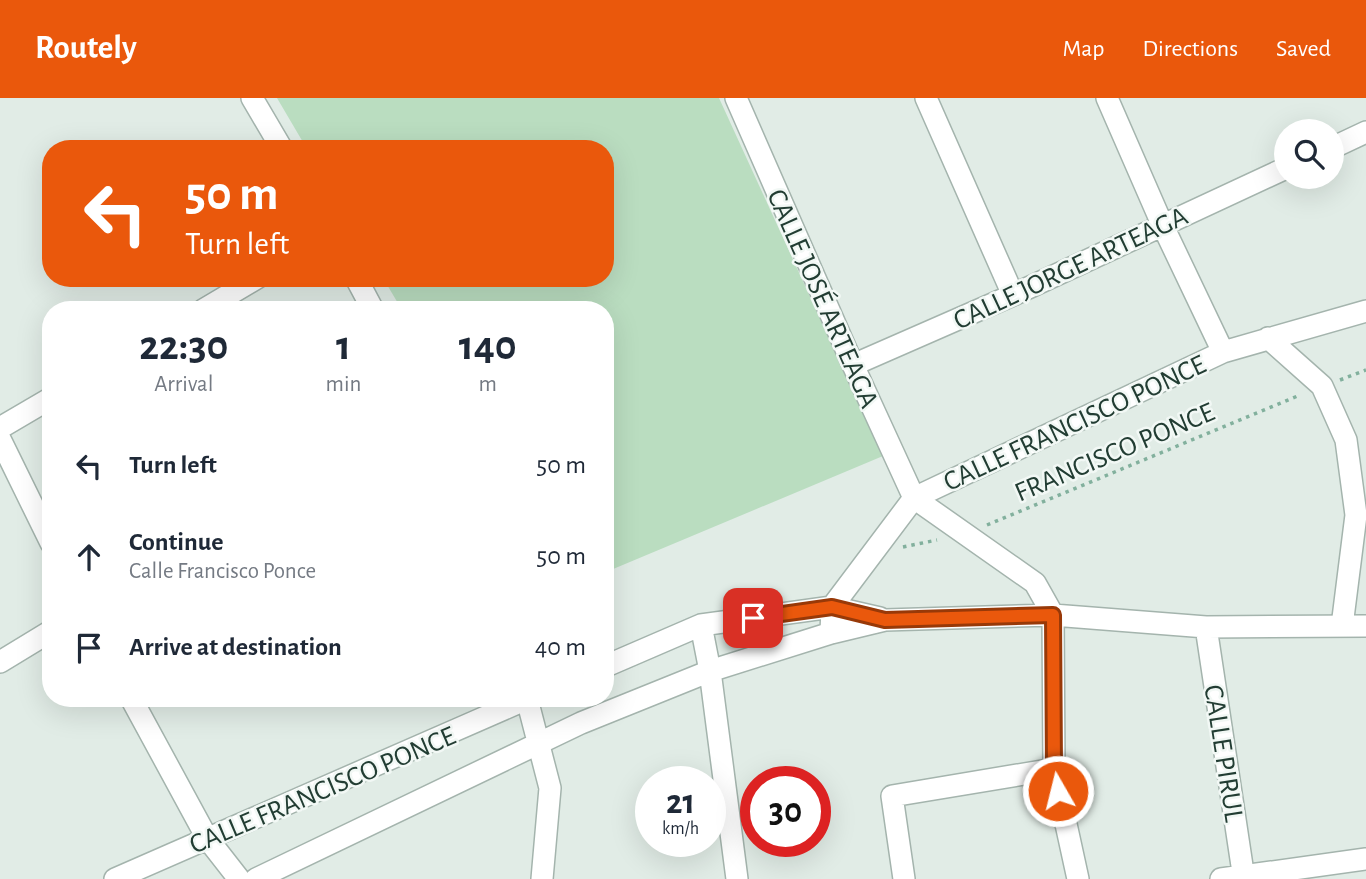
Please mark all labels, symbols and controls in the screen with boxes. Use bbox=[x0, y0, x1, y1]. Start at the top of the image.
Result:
text: Routely bbox=[35, 32, 137, 65]
text: Map bbox=[1062, 37, 1104, 61]
text: Directions bbox=[1142, 37, 1238, 61]
text: Saved bbox=[1276, 37, 1331, 61]
map controls bbox=[1274, 119, 1344, 189]
button: search bbox=[1274, 119, 1344, 189]
icon: left bbox=[70, 168, 161, 259]
text: 50 m bbox=[185, 170, 279, 219]
street label: CALLE JOSÉ ARTEAGA bbox=[761, 184, 886, 412]
street label: CALLE JORGE ARTEAGA bbox=[949, 202, 1192, 335]
text: Turn left bbox=[185, 228, 289, 260]
text: 22:30 bbox=[139, 325, 228, 367]
text: 1 bbox=[336, 325, 351, 367]
text: 140 bbox=[459, 325, 517, 367]
street label: CALLE FRANCISCO PONCE bbox=[937, 346, 1211, 498]
text: Arrival bbox=[154, 373, 213, 396]
text: min bbox=[326, 373, 361, 396]
text: m bbox=[478, 373, 497, 396]
street label: FRANCISCO PONCE bbox=[1009, 394, 1219, 508]
icon: left bbox=[70, 447, 108, 485]
text: Turn left bbox=[129, 452, 217, 478]
text: 50 m bbox=[536, 452, 586, 478]
text: Continue bbox=[129, 529, 224, 555]
icon: ahead bbox=[70, 538, 108, 576]
text: 50 m bbox=[536, 543, 586, 569]
text: Calle Francisco Ponce bbox=[129, 560, 316, 583]
pin bbox=[723, 588, 783, 648]
icon: arrive bbox=[734, 599, 772, 637]
icon: arrive bbox=[70, 629, 108, 667]
text: Arrive at destination bbox=[129, 634, 342, 660]
text: 40 m bbox=[535, 634, 586, 660]
street label: CALLE PIRUL bbox=[1198, 683, 1248, 824]
street label: CALLE FRANCISCO PONCE bbox=[186, 722, 460, 860]
position arrow bbox=[1021, 754, 1095, 828]
speed limit sign: 30 bbox=[740, 766, 831, 857]
text: 21 bbox=[666, 785, 695, 820]
text: km/h bbox=[662, 820, 699, 838]

